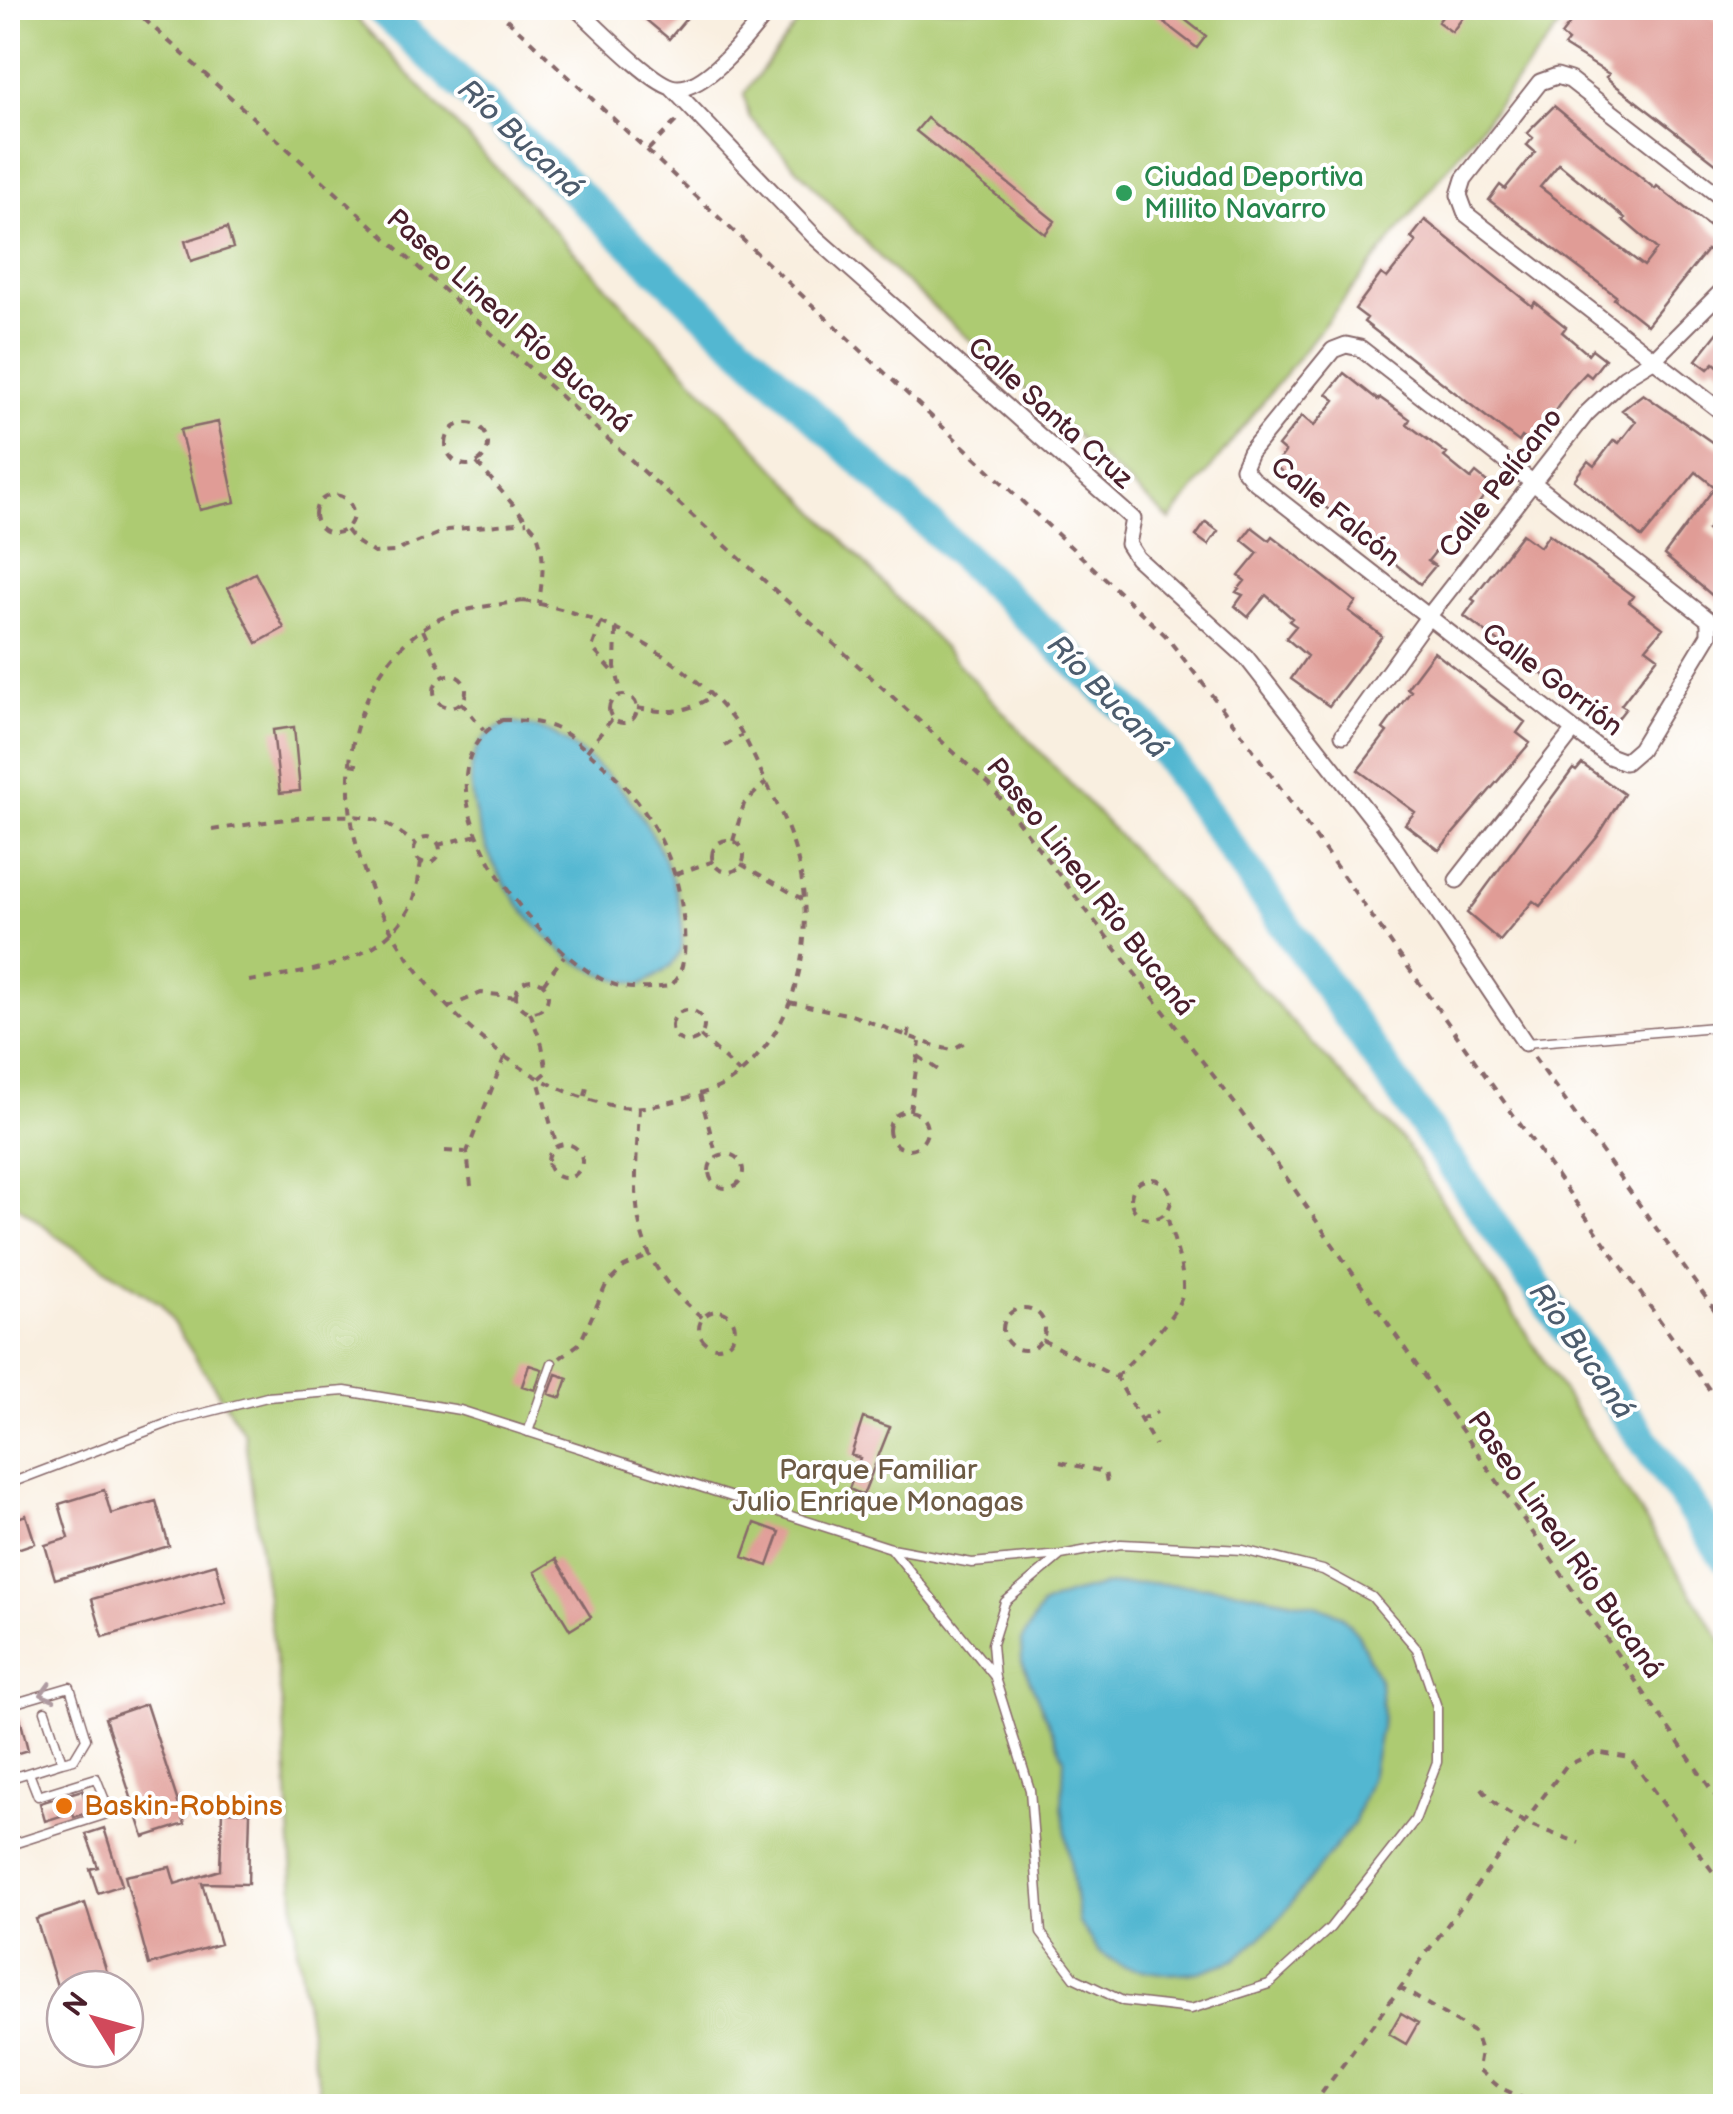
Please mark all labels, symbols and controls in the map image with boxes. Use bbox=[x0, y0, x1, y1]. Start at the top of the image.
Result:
water label: Río Bucaná bbox=[450, 72, 590, 206]
place label: Ciudad Deportiva Millito Navarro bbox=[1144, 161, 1364, 226]
marker: Ciudad Deportiva Millito Navarro bbox=[1113, 182, 1135, 204]
street label: Paseo Lineal Río Bucaná bbox=[380, 202, 638, 440]
street label: Calle Santa Cruz bbox=[961, 330, 1140, 496]
street label: Calle Pelícano bbox=[1432, 402, 1570, 564]
street label: Calle Falcón bbox=[1264, 450, 1406, 574]
street label: Calle Gorrión bbox=[1475, 616, 1629, 744]
water label: Río Bucaná bbox=[1039, 628, 1175, 766]
street label: Paseo Lineal Río Bucaná bbox=[979, 751, 1201, 1023]
water label: Río Bucaná bbox=[1521, 1276, 1641, 1426]
street label: Paseo Lineal Río Bucaná bbox=[1460, 1405, 1670, 1685]
park label: Parque Familiar Julio Enrique Monagas bbox=[732, 1454, 1024, 1519]
one-way arrow bbox=[40, 1681, 57, 1702]
place label: Baskin-Robbins bbox=[84, 1790, 283, 1823]
marker: Baskin-Robbins bbox=[53, 1795, 75, 1817]
north arrow bbox=[45, 1969, 145, 2069]
text: N bbox=[57, 1987, 96, 2023]

